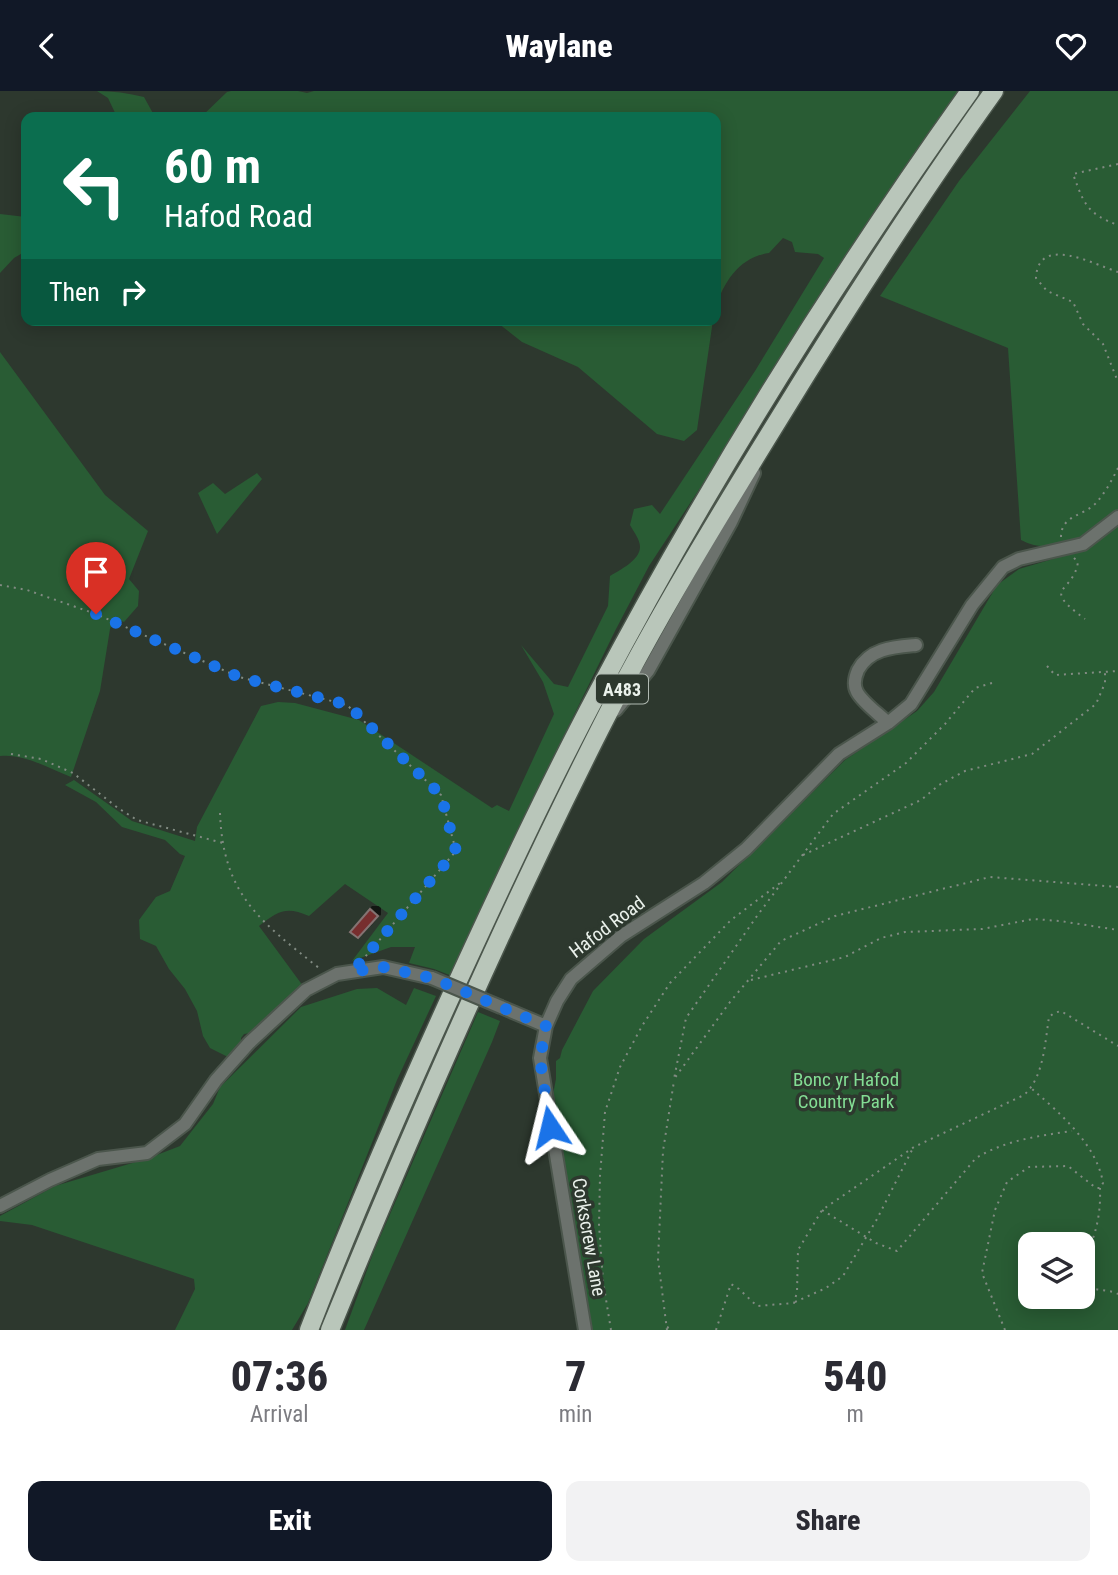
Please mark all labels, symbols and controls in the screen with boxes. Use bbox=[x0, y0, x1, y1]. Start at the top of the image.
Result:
icon: back bbox=[28, 27, 66, 65]
text: Waylane bbox=[505, 27, 613, 65]
icon: heart bbox=[1052, 27, 1090, 65]
text: 60 m bbox=[164, 138, 261, 195]
icon: left bbox=[49, 140, 140, 231]
text: Hafod Road bbox=[164, 197, 313, 235]
icon: right bbox=[114, 273, 152, 311]
text: Then bbox=[49, 277, 100, 307]
pin bbox=[66, 542, 126, 614]
icon: arrive bbox=[77, 553, 115, 591]
road number: A483 bbox=[596, 675, 648, 703]
street label: Hafod Road bbox=[565, 891, 649, 963]
park label: Bonc yr Hafod Country Park bbox=[793, 1068, 899, 1113]
position arrow bbox=[513, 1090, 587, 1164]
street label: Corkscrew Lane bbox=[567, 1176, 611, 1298]
map controls bbox=[1018, 1232, 1095, 1309]
button: layers bbox=[1018, 1232, 1095, 1309]
text: 07:36 bbox=[231, 1352, 328, 1401]
text: 7 bbox=[565, 1352, 586, 1401]
text: 540 bbox=[823, 1352, 887, 1401]
text: Arrival bbox=[250, 1401, 309, 1428]
text: min bbox=[559, 1401, 592, 1428]
text: m bbox=[847, 1401, 864, 1428]
button: Exit bbox=[28, 1481, 552, 1561]
button: Share bbox=[566, 1481, 1090, 1561]

